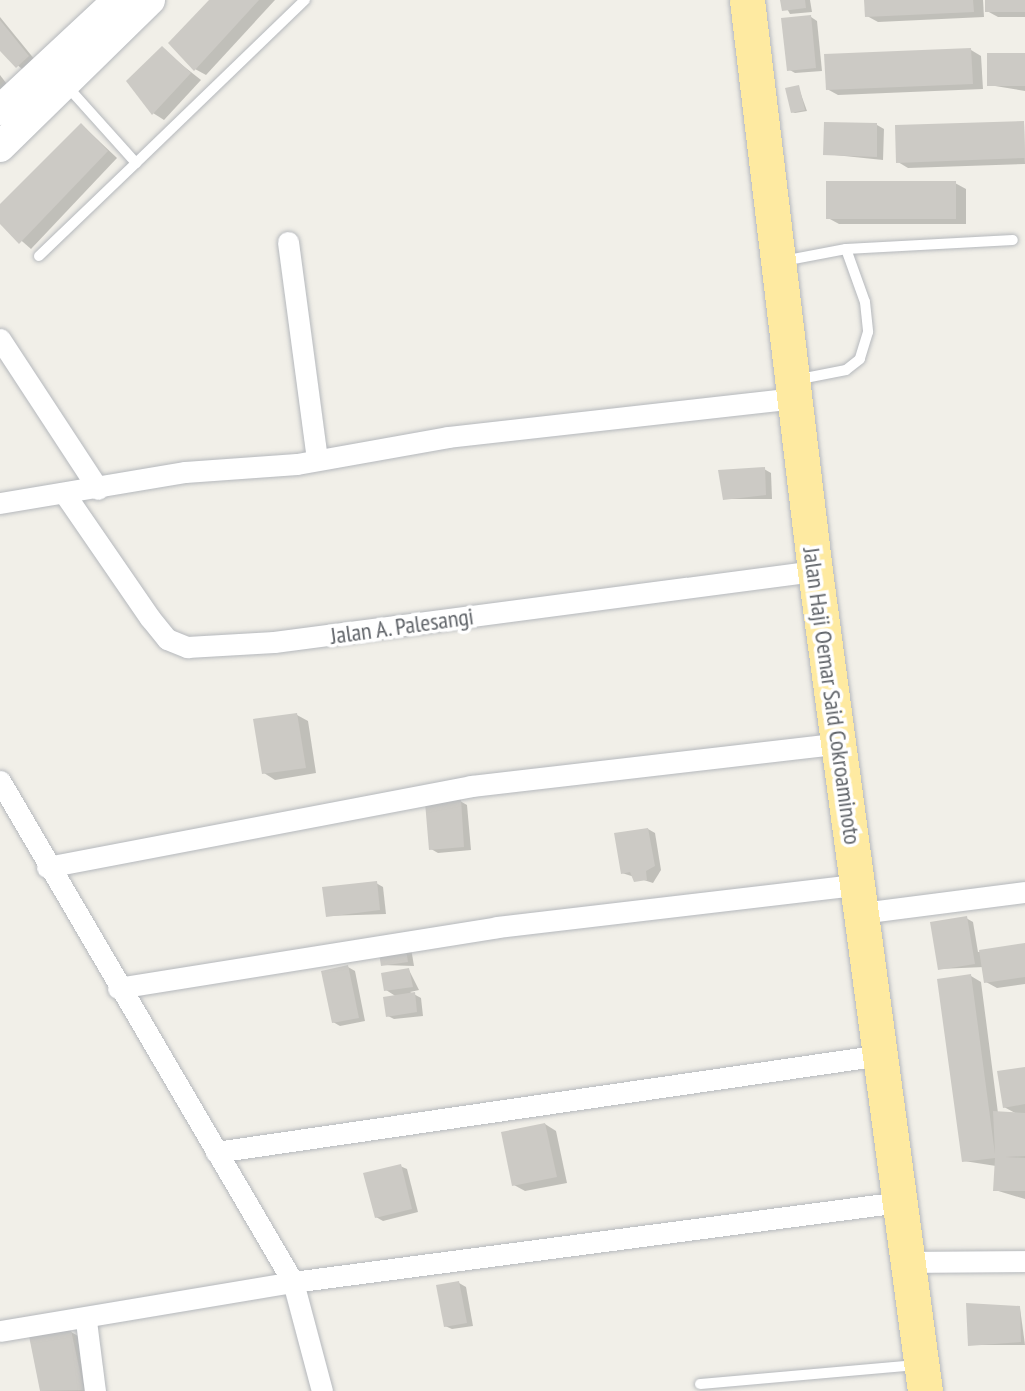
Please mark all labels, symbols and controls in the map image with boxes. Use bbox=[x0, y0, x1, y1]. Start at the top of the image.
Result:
street label: Jalan Haji Oemar Said Cokroaminoto bbox=[797, 546, 867, 846]
street label: Jalan A. Palesangi bbox=[327, 602, 477, 650]

